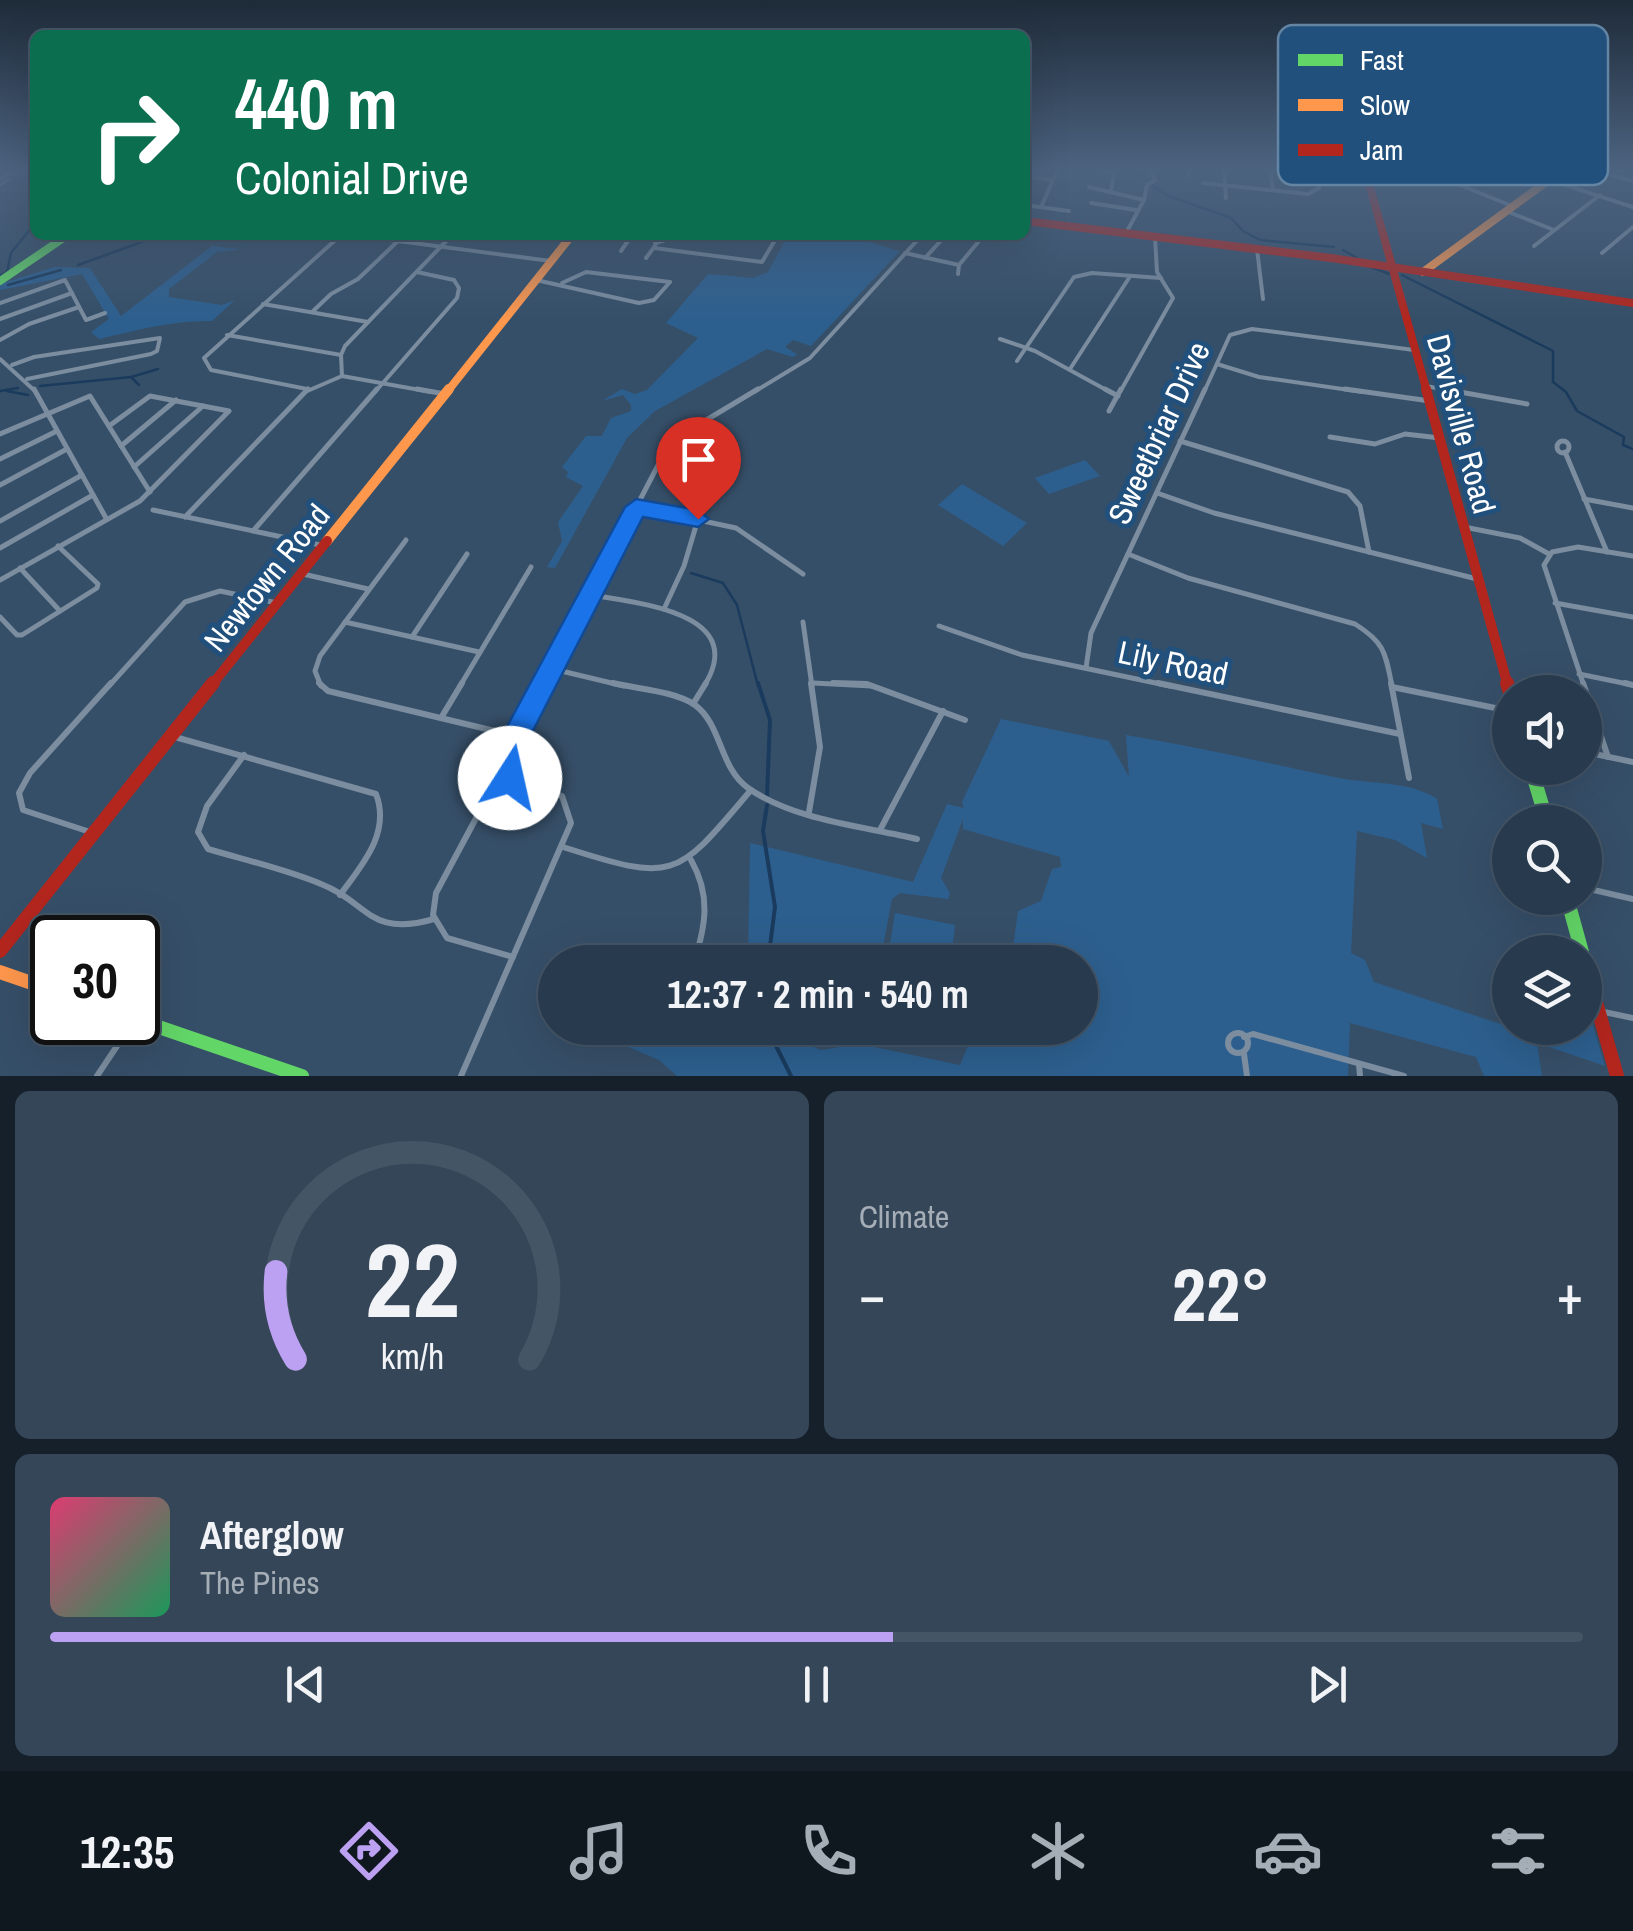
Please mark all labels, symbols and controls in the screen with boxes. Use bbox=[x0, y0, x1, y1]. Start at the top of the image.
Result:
legend bbox=[1278, 25, 1608, 185]
text: Fast bbox=[1360, 41, 1404, 79]
text: 440 m bbox=[235, 57, 398, 151]
icon: right bbox=[70, 70, 200, 200]
text: Slow bbox=[1360, 86, 1410, 124]
text: Jam bbox=[1360, 131, 1403, 169]
text: Colonial Drive bbox=[235, 147, 469, 208]
street label: Davisville Road bbox=[1417, 330, 1506, 518]
street label: Sweetbriar Drive bbox=[1097, 334, 1220, 531]
pin bbox=[656, 417, 741, 520]
icon: arrive bbox=[671, 432, 726, 487]
street label: Newtown Road bbox=[194, 495, 339, 660]
street label: Lily Road bbox=[1114, 630, 1232, 695]
map controls bbox=[1492, 675, 1602, 1045]
button: sound bbox=[1492, 675, 1602, 785]
position arrow bbox=[458, 726, 562, 830]
button: search bbox=[1492, 805, 1602, 915]
speed limit sign: 30 bbox=[30, 915, 160, 1045]
button: layers bbox=[1492, 935, 1602, 1045]
text: 12:37 · 2 min · 540 m bbox=[667, 969, 969, 1020]
text: Climate bbox=[859, 1195, 949, 1238]
text: 22 bbox=[365, 1209, 459, 1349]
text: 22° bbox=[1172, 1243, 1270, 1344]
text: − bbox=[859, 1257, 885, 1331]
text: + bbox=[1557, 1257, 1583, 1331]
text: km/h bbox=[380, 1332, 444, 1380]
text: Afterglow bbox=[200, 1510, 344, 1561]
text: The Pines bbox=[200, 1561, 320, 1604]
icon: previous bbox=[278, 1657, 333, 1712]
icon: pause bbox=[789, 1657, 844, 1712]
icon: next bbox=[1300, 1657, 1355, 1712]
icon: directions bbox=[334, 1816, 404, 1886]
icon: music bbox=[564, 1816, 634, 1886]
icon: phone bbox=[794, 1816, 864, 1886]
icon: climate bbox=[1023, 1816, 1093, 1886]
icon: car bbox=[1253, 1816, 1323, 1886]
icon: filters bbox=[1483, 1816, 1553, 1886]
text: 12:35 bbox=[80, 1821, 174, 1882]

